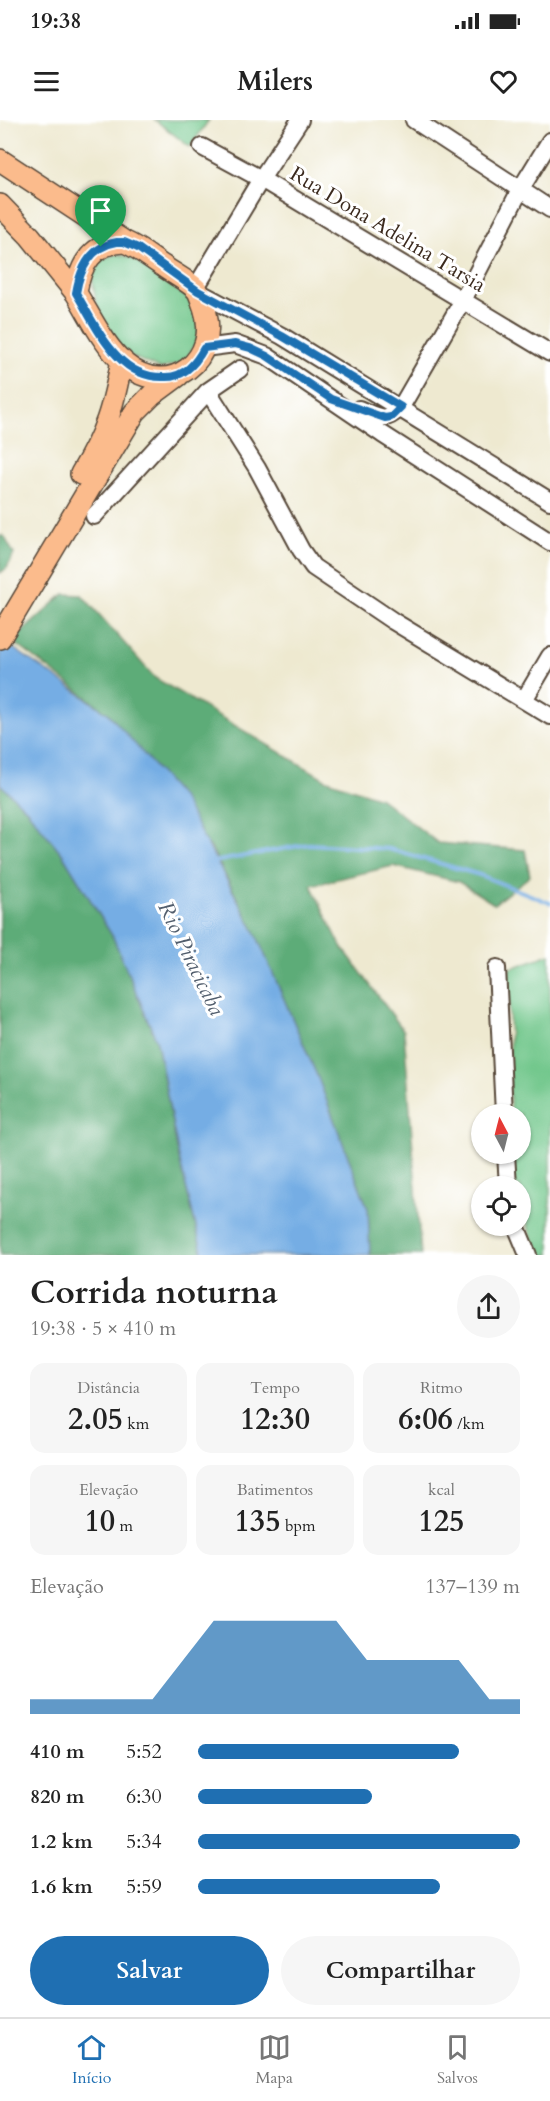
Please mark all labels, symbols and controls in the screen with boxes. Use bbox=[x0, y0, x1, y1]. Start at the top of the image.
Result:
text: 19:38 bbox=[30, 6, 81, 36]
text: Milers bbox=[237, 63, 313, 100]
icon: menu bbox=[30, 65, 63, 98]
icon: heart bbox=[487, 65, 520, 98]
street label: Rua Dona Adelina Tarsia bbox=[284, 159, 491, 299]
pin bbox=[75, 185, 126, 247]
icon: arrive bbox=[84, 194, 117, 227]
water label: Rio Piracicaba bbox=[151, 896, 232, 1021]
north arrow bbox=[471, 1104, 531, 1164]
map controls bbox=[471, 1104, 531, 1236]
button: locate bbox=[471, 1176, 531, 1236]
text: Corrida noturna bbox=[30, 1270, 278, 1315]
button: share bbox=[457, 1275, 520, 1338]
text: 19:38 · 5 × 410 m bbox=[30, 1315, 176, 1342]
text: Distância bbox=[77, 1377, 140, 1399]
text: Tempo bbox=[250, 1377, 300, 1399]
text: Ritmo bbox=[420, 1377, 463, 1399]
text: 2.05 bbox=[68, 1399, 123, 1440]
text: 12:30 bbox=[240, 1399, 310, 1440]
text: 6:06 bbox=[398, 1399, 453, 1440]
text: km bbox=[123, 1413, 149, 1435]
text: /km bbox=[453, 1413, 485, 1435]
text: Elevação bbox=[79, 1479, 138, 1501]
text: Batimentos bbox=[237, 1479, 313, 1501]
text: kcal bbox=[428, 1479, 455, 1501]
text: 10 bbox=[84, 1501, 115, 1542]
text: 135 bbox=[234, 1501, 281, 1542]
text: 125 bbox=[418, 1501, 464, 1542]
text: m bbox=[115, 1515, 133, 1537]
text: bpm bbox=[281, 1515, 316, 1537]
text: Elevação bbox=[30, 1573, 104, 1600]
text: 137–139 m bbox=[425, 1573, 520, 1600]
text: 410 m bbox=[30, 1738, 85, 1765]
text: 5:52 bbox=[126, 1738, 162, 1765]
text: 820 m bbox=[30, 1783, 85, 1810]
text: 6:30 bbox=[126, 1783, 162, 1810]
text: 1.2 km bbox=[30, 1828, 93, 1855]
text: 5:34 bbox=[126, 1828, 162, 1855]
text: 1.6 km bbox=[30, 1873, 93, 1900]
text: 5:59 bbox=[126, 1873, 162, 1900]
button: Salvar bbox=[30, 1936, 269, 2005]
button: Compartilhar bbox=[281, 1936, 520, 2005]
tab: Início bbox=[72, 2031, 111, 2089]
tab: Mapa bbox=[255, 2031, 293, 2089]
tab: Salvos bbox=[437, 2031, 478, 2089]

